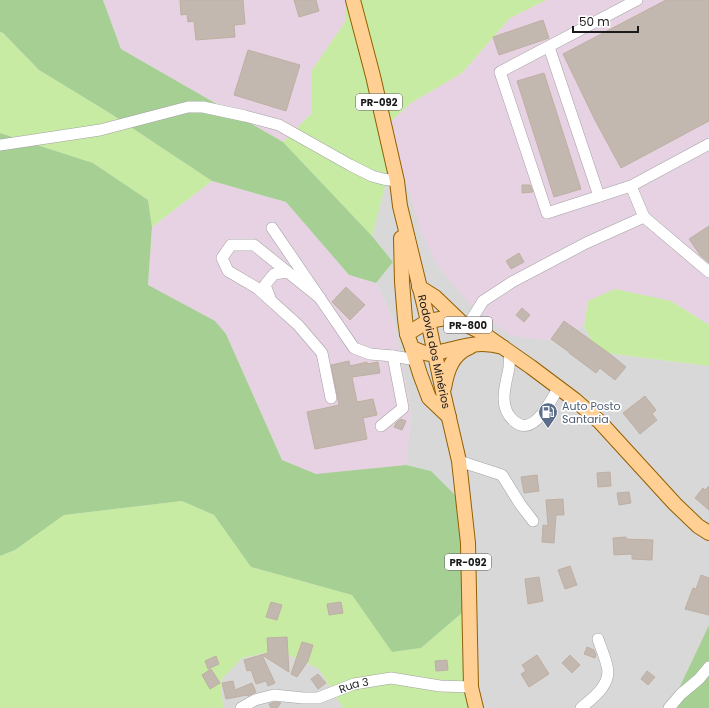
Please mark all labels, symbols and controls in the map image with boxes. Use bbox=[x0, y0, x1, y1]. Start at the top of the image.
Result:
scale bar bbox=[573, 8, 638, 34]
text: 50 m bbox=[579, 13, 610, 30]
road number: PR-092 bbox=[356, 94, 402, 110]
street label: Rodovia dos Minérios bbox=[414, 293, 455, 410]
road number: PR-800 bbox=[444, 317, 492, 333]
place label: Auto Posto Santaria bbox=[562, 398, 621, 427]
fuel station icon: Auto Posto Santaria bbox=[537, 401, 559, 429]
road number: PR-092 bbox=[445, 554, 491, 570]
street label: Rua 3 bbox=[336, 674, 370, 697]

